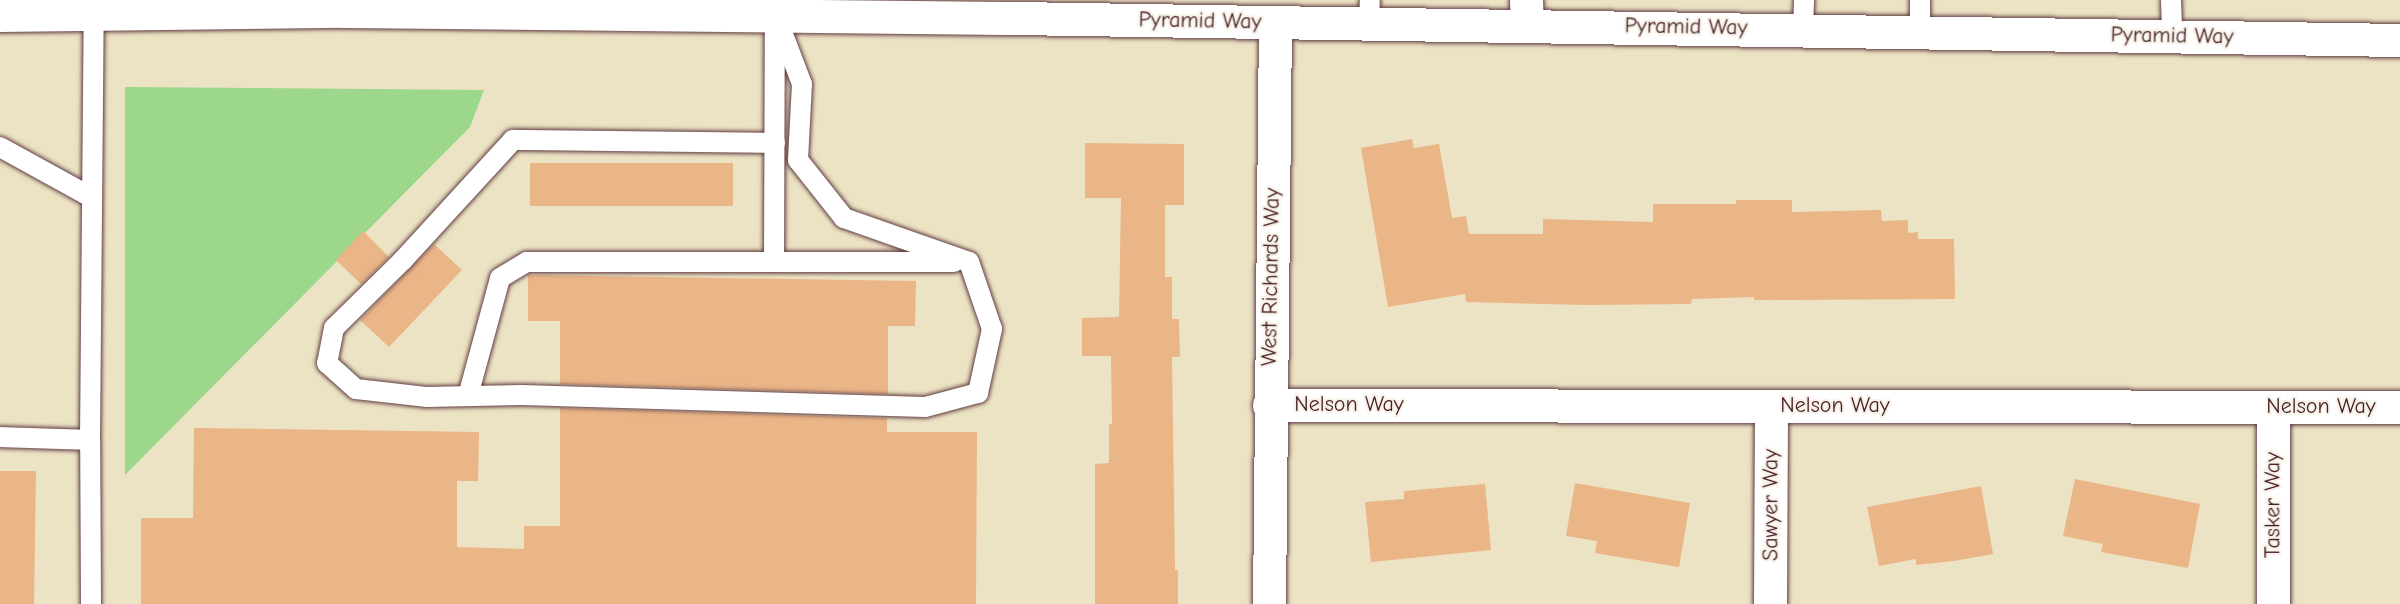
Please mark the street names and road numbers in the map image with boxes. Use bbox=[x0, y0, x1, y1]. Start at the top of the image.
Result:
street label: Pyramid Way bbox=[1138, 7, 1262, 35]
street label: Pyramid Way bbox=[1624, 13, 1748, 41]
street label: Pyramid Way bbox=[2110, 22, 2234, 50]
street label: West Richards Way bbox=[1256, 188, 1286, 366]
street label: Nelson Way bbox=[1294, 392, 1404, 418]
street label: Nelson Way bbox=[1780, 393, 1890, 419]
street label: Nelson Way bbox=[2266, 394, 2376, 420]
street label: Sawyer Way bbox=[1758, 449, 1784, 561]
street label: Tasker Way bbox=[2260, 452, 2286, 558]

